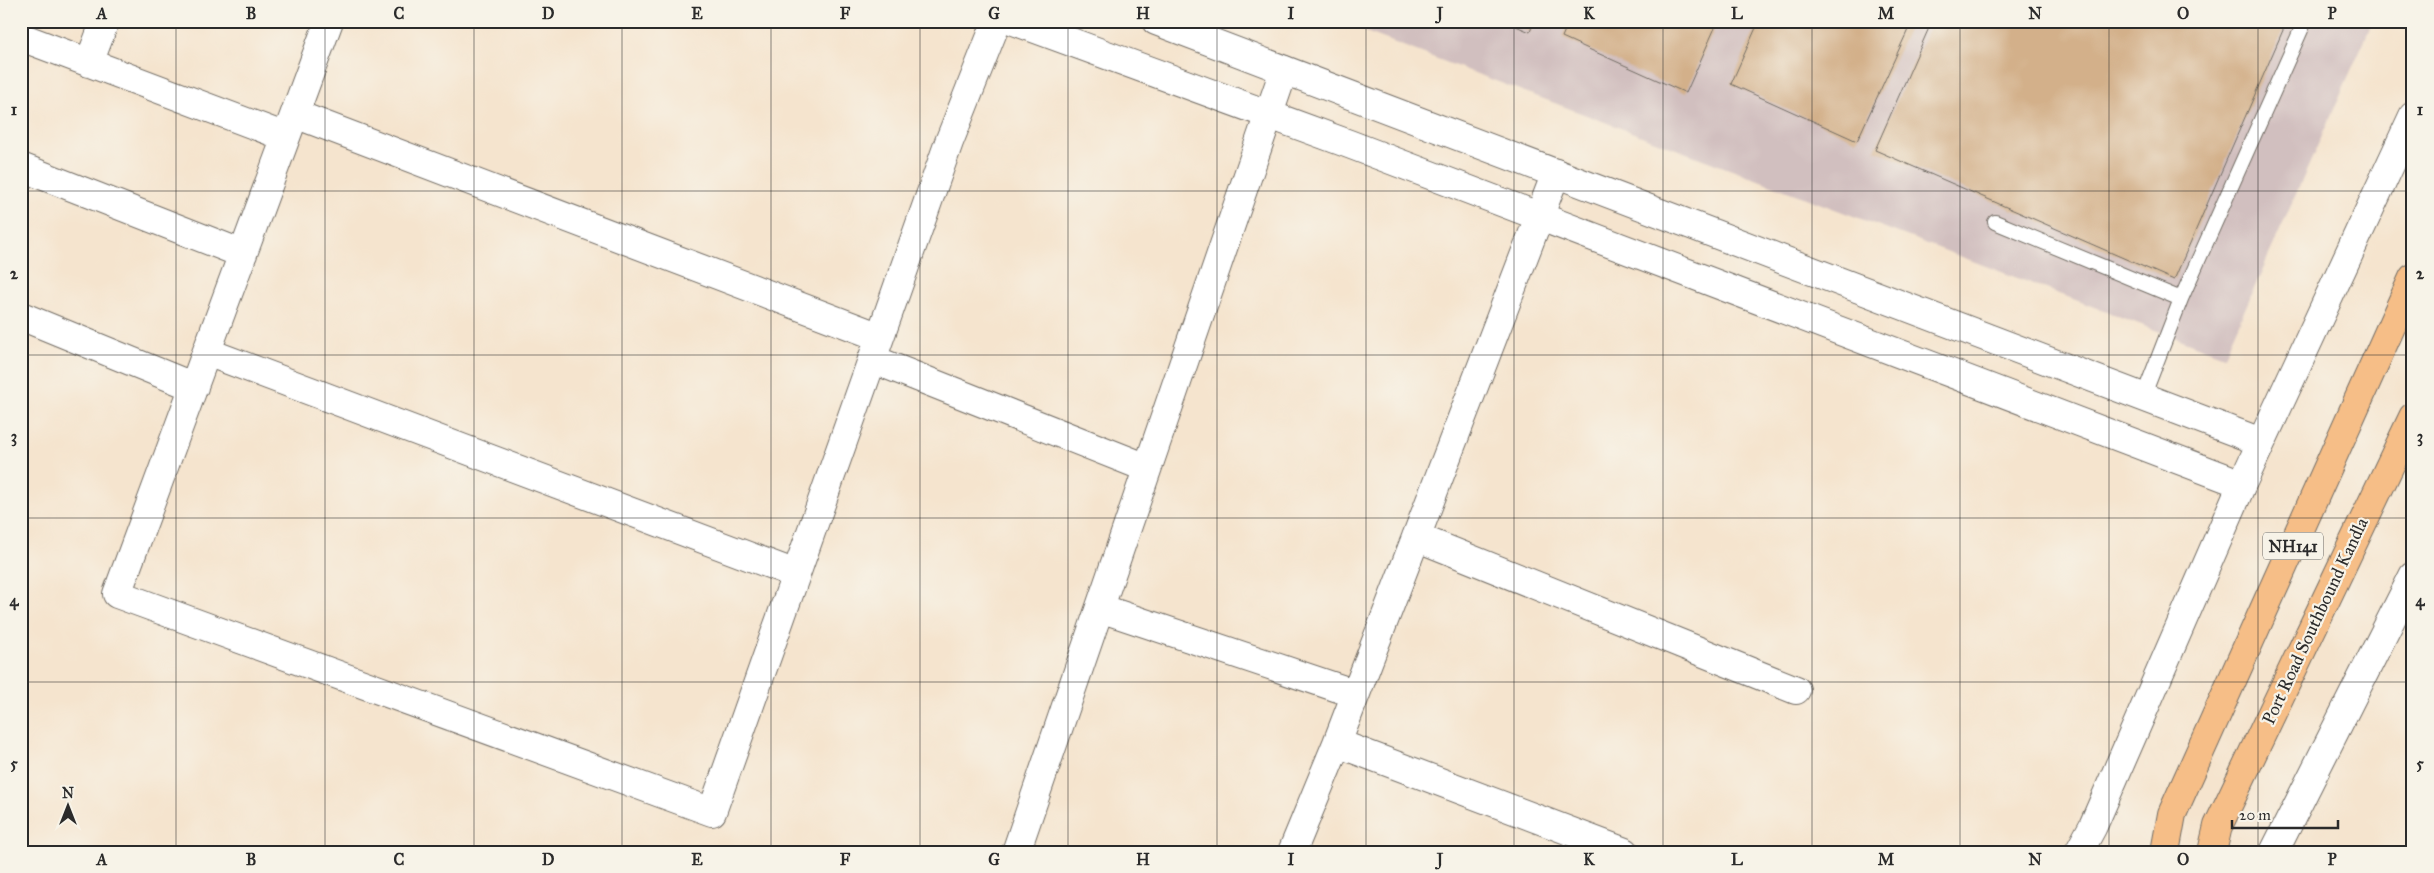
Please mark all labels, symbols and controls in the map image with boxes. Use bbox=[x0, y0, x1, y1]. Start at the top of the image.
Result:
text: A bbox=[96, 4, 108, 23]
text: B bbox=[246, 4, 256, 23]
text: C bbox=[394, 4, 405, 23]
text: D bbox=[542, 4, 555, 23]
text: E bbox=[691, 4, 703, 23]
text: F bbox=[840, 4, 851, 23]
text: G bbox=[988, 4, 1000, 23]
text: H bbox=[1136, 4, 1150, 23]
text: I bbox=[1288, 4, 1295, 23]
text: J bbox=[1435, 4, 1444, 24]
text: K bbox=[1583, 4, 1595, 23]
text: L bbox=[1731, 4, 1743, 23]
text: M bbox=[1878, 4, 1895, 23]
text: N bbox=[2028, 4, 2042, 23]
text: O bbox=[2177, 4, 2189, 23]
text: P bbox=[2327, 4, 2337, 23]
text: 1 bbox=[11, 100, 18, 119]
text: 1 bbox=[2417, 100, 2424, 119]
text: 2 bbox=[10, 264, 19, 283]
text: 2 bbox=[2416, 264, 2425, 283]
text: 3 bbox=[11, 427, 17, 447]
text: 3 bbox=[2417, 427, 2423, 447]
street label: Port Road Southbound Kandla bbox=[2257, 514, 2373, 728]
road number: NH141 bbox=[2263, 532, 2323, 560]
text: 4 bbox=[10, 591, 20, 611]
text: 4 bbox=[2416, 591, 2426, 611]
text: 5 bbox=[10, 754, 18, 773]
text: 5 bbox=[2416, 754, 2424, 773]
north arrow bbox=[42, 780, 92, 830]
text: N bbox=[62, 785, 74, 802]
scale bar bbox=[2232, 798, 2338, 830]
text: 20 m bbox=[2239, 806, 2271, 824]
text: A bbox=[96, 850, 108, 869]
text: B bbox=[246, 850, 256, 869]
text: C bbox=[394, 850, 405, 869]
text: D bbox=[542, 850, 555, 869]
text: E bbox=[691, 850, 703, 869]
text: F bbox=[840, 850, 851, 869]
text: G bbox=[988, 850, 1000, 869]
text: H bbox=[1136, 850, 1150, 869]
text: I bbox=[1288, 850, 1295, 869]
text: J bbox=[1435, 850, 1444, 870]
text: K bbox=[1583, 850, 1595, 869]
text: L bbox=[1731, 850, 1743, 869]
text: M bbox=[1878, 850, 1895, 869]
text: N bbox=[2028, 850, 2042, 869]
text: O bbox=[2177, 850, 2189, 869]
text: P bbox=[2327, 850, 2337, 869]

